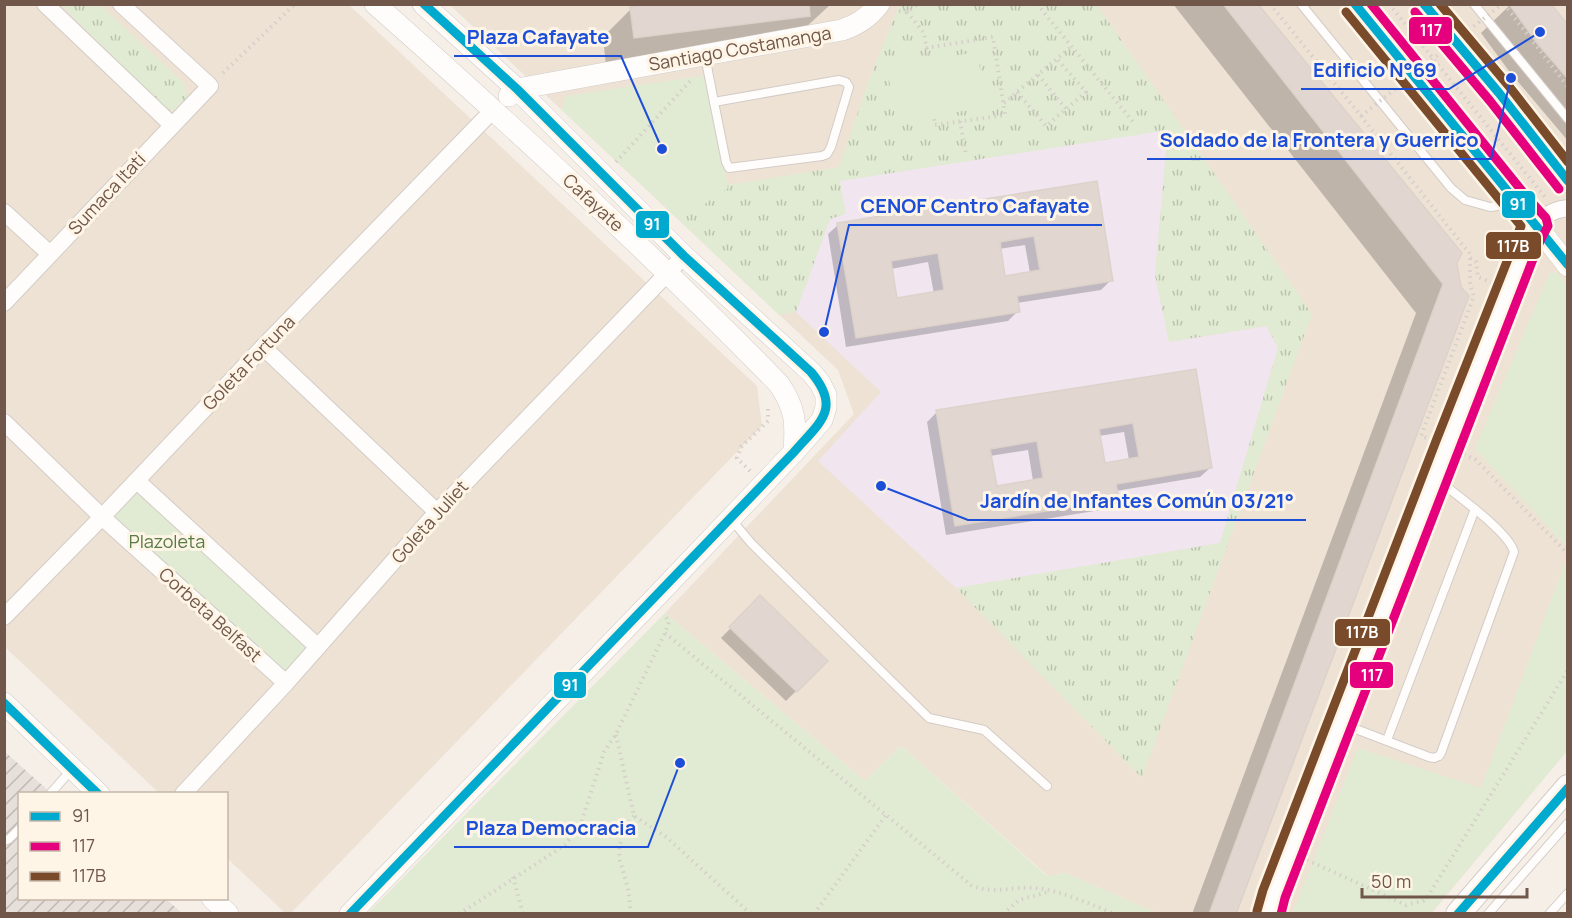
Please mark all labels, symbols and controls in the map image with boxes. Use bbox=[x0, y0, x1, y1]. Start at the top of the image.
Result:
line badge: 117 bbox=[1408, 16, 1453, 45]
callout: Plaza Cafayate bbox=[454, 18, 621, 56]
text: 117 bbox=[1420, 19, 1442, 41]
street label: Santiago Costamanga bbox=[647, 20, 833, 76]
text: Plaza Cafayate bbox=[467, 23, 609, 50]
callout: Edificio N°69 bbox=[1301, 51, 1449, 89]
text: Edificio N°69 bbox=[1313, 56, 1437, 83]
callout: Soldado de la Frontera y Guerrico bbox=[1147, 121, 1491, 159]
text: Soldado de la Frontera y Guerrico bbox=[1159, 126, 1479, 153]
street label: Sumaca Itatí bbox=[62, 147, 150, 239]
street label: Cafayate bbox=[558, 168, 629, 237]
callout: CENOF Centro Cafayate bbox=[849, 187, 1102, 225]
line badge: 91 bbox=[1501, 190, 1536, 219]
text: CENOF Centro Cafayate bbox=[860, 192, 1090, 219]
text: 91 bbox=[1510, 193, 1526, 215]
line badge: 91 bbox=[635, 210, 670, 239]
text: 91 bbox=[644, 213, 660, 235]
line badge: 117B bbox=[1485, 231, 1542, 260]
text: 117B bbox=[1497, 235, 1529, 257]
street label: Goleta Fortuna bbox=[197, 310, 300, 415]
street label: Goleta Juliet bbox=[386, 475, 473, 568]
callout: Jardín de Infantes Común 03/21° bbox=[968, 482, 1306, 520]
text: Jardín de Infantes Común 03/21° bbox=[980, 487, 1294, 514]
park label: Plazoleta bbox=[129, 529, 205, 553]
street label: Corbeta Belfast bbox=[154, 562, 267, 667]
line badge: 117B bbox=[1334, 618, 1391, 647]
text: 117B bbox=[1346, 621, 1378, 643]
line badge: 117 bbox=[1349, 661, 1394, 689]
text: 117 bbox=[1361, 664, 1383, 686]
line badge: 91 bbox=[553, 671, 587, 699]
text: 91 bbox=[562, 674, 578, 696]
legend bbox=[18, 792, 228, 900]
text: 91 bbox=[72, 803, 90, 827]
callout: Plaza Democracia bbox=[454, 809, 648, 847]
text: Plaza Democracia bbox=[466, 814, 636, 841]
text: 117 bbox=[72, 833, 95, 857]
scale bar bbox=[1362, 861, 1527, 899]
text: 117B bbox=[72, 863, 106, 887]
text: 50 m bbox=[1371, 869, 1411, 893]

